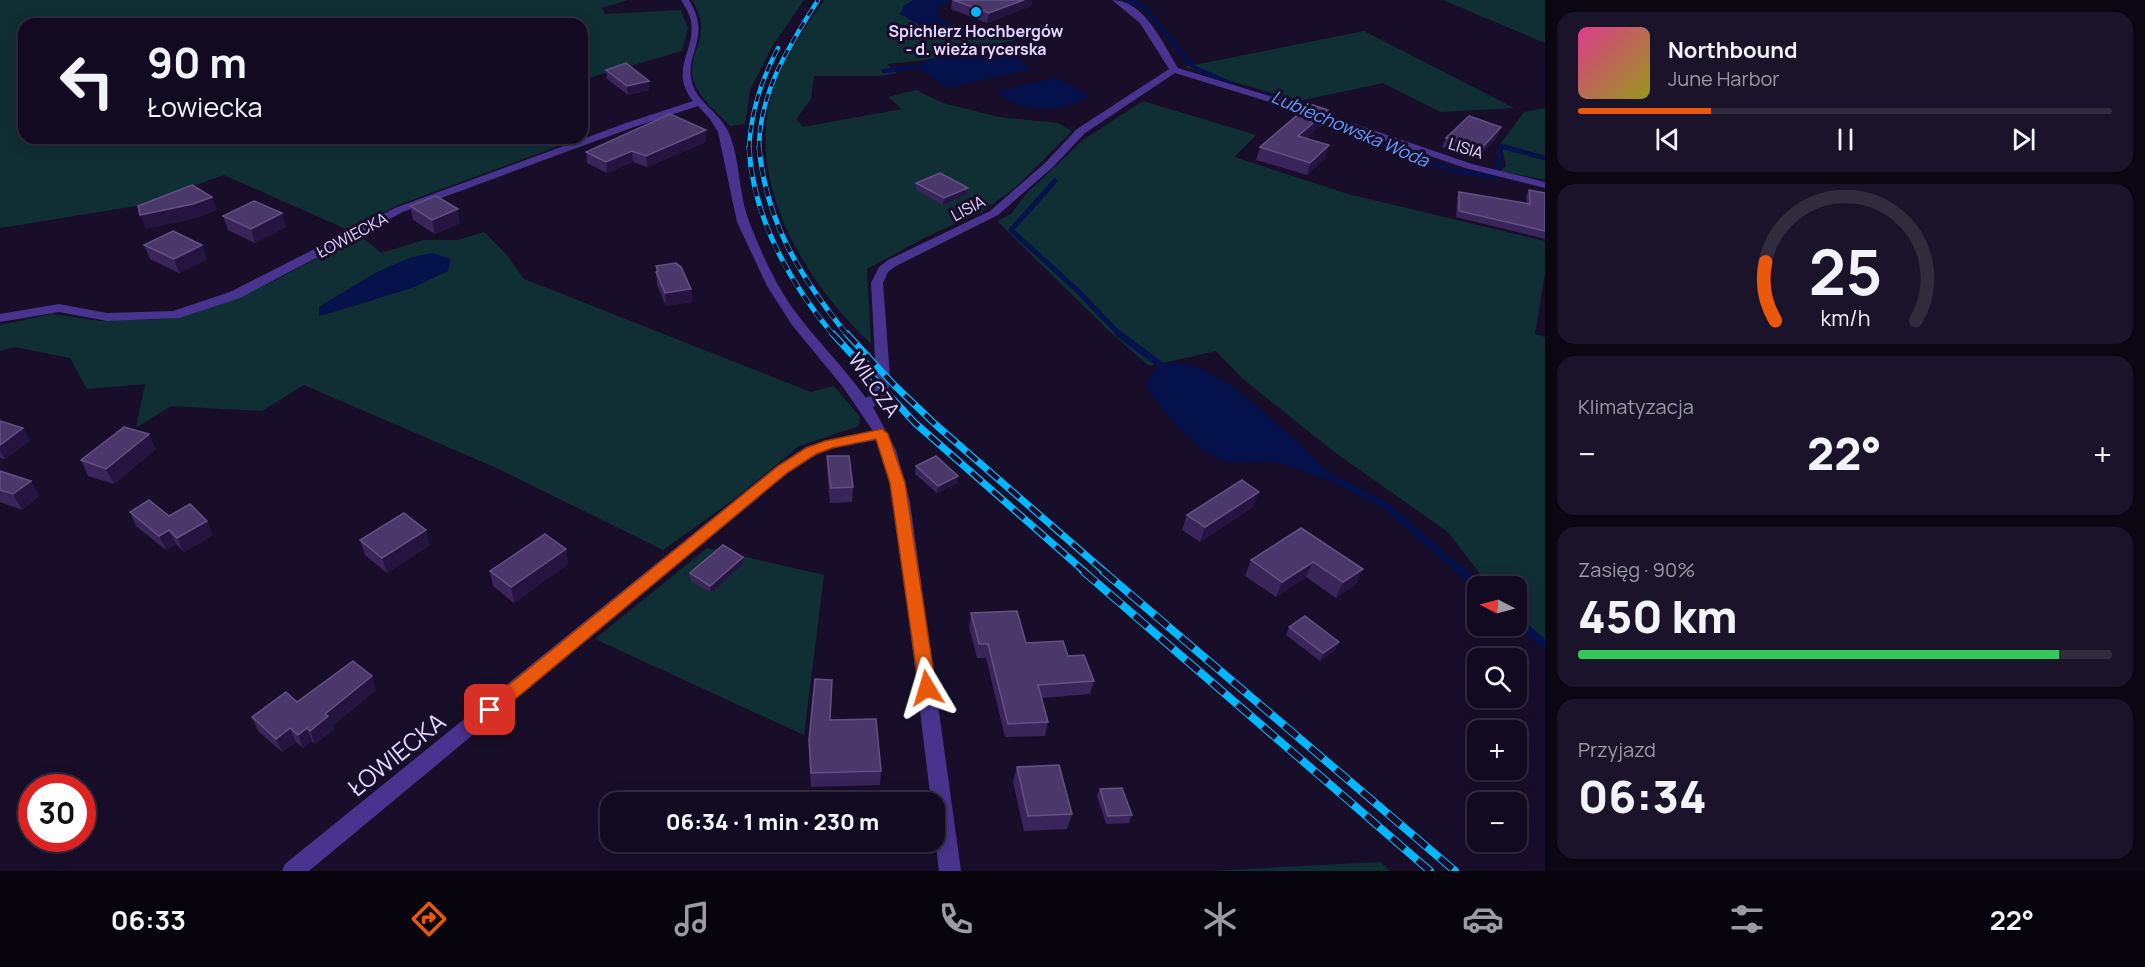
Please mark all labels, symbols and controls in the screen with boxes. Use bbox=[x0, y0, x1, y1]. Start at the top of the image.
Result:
marker: Spichlerz Hochbergów - d. wieża rycerska bbox=[969, 5, 983, 19]
place label: Spichlerz Hochbergów - d. wieża rycerska bbox=[889, 20, 1064, 60]
text: 90 m bbox=[147, 33, 247, 91]
text: Northbound bbox=[1668, 35, 1798, 65]
icon: left bbox=[48, 42, 126, 120]
text: June Harbor bbox=[1668, 65, 1780, 92]
water label: Lubiechowska Woda bbox=[1268, 84, 1434, 172]
text: Łowiecka bbox=[147, 88, 263, 125]
icon: previous bbox=[1651, 123, 1684, 156]
icon: pause bbox=[1829, 123, 1862, 156]
icon: next bbox=[2007, 123, 2040, 156]
street label: LISIA bbox=[1446, 132, 1486, 164]
street label: LISIA bbox=[947, 190, 989, 226]
street label: ŁOWIECKA bbox=[313, 207, 391, 263]
text: 25 bbox=[1808, 228, 1882, 314]
text: km/h bbox=[1820, 303, 1870, 332]
street label: WILCZA bbox=[842, 347, 907, 423]
text: Klimatyzacja bbox=[1578, 393, 1694, 420]
text: 22° bbox=[1807, 422, 1882, 484]
text: − bbox=[1578, 431, 1596, 476]
text: + bbox=[2093, 431, 2112, 476]
text: Zasięg · 90% bbox=[1578, 556, 1695, 583]
north arrow bbox=[1467, 576, 1527, 636]
map controls bbox=[1467, 576, 1527, 852]
text: 450 km bbox=[1578, 585, 1738, 647]
button: search bbox=[1467, 648, 1527, 708]
position arrow bbox=[895, 656, 959, 720]
pin bbox=[464, 684, 515, 735]
icon: arrive bbox=[473, 693, 506, 726]
street label: ŁOWIECKA bbox=[340, 704, 452, 803]
button: + bbox=[1467, 720, 1527, 780]
text: Przyjazd bbox=[1578, 736, 1656, 763]
text: 06:34 bbox=[1578, 765, 1707, 827]
speed limit sign: 30 bbox=[18, 774, 96, 852]
button: − bbox=[1467, 792, 1527, 852]
text: 06:34 · 1 min · 230 m bbox=[666, 807, 879, 837]
icon: directions bbox=[408, 898, 450, 940]
icon: music bbox=[671, 898, 713, 940]
icon: phone bbox=[935, 898, 977, 940]
icon: climate bbox=[1199, 898, 1241, 940]
icon: car bbox=[1462, 898, 1504, 940]
icon: filters bbox=[1726, 898, 1768, 940]
text: 06:33 bbox=[111, 901, 186, 938]
text: 22° bbox=[1990, 901, 2034, 938]

